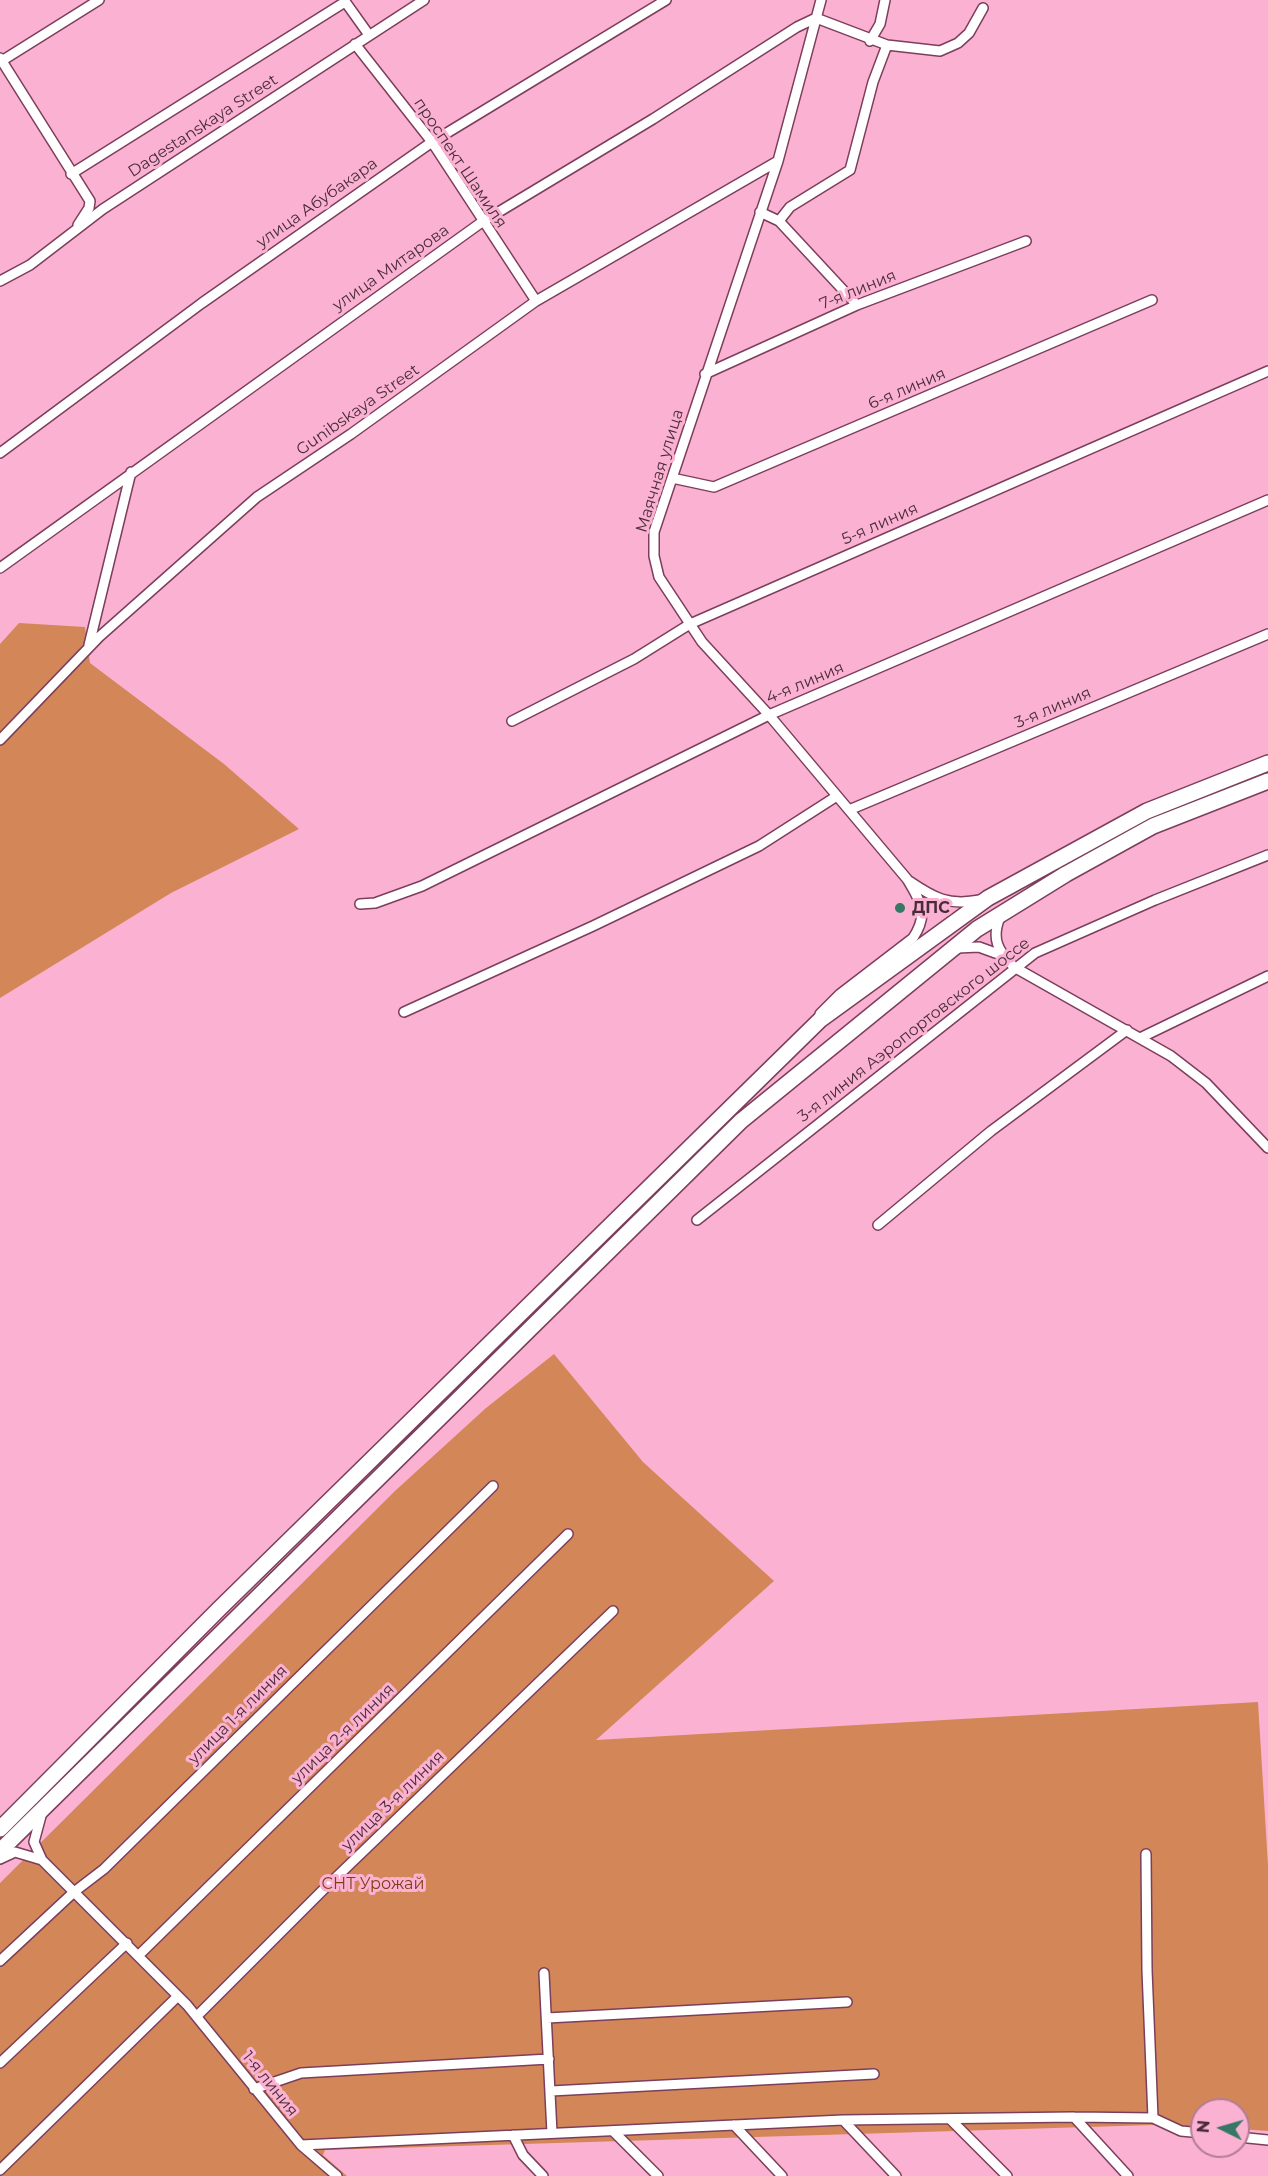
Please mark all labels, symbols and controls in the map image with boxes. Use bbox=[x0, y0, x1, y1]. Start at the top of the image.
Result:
street label: Dagestanskaya Street bbox=[125, 71, 281, 181]
street label: проспект Шамиля bbox=[409, 94, 511, 232]
street label: улица Абубакара bbox=[253, 154, 381, 252]
street label: улица Митарова bbox=[329, 221, 453, 315]
street label: 7-я линия bbox=[817, 266, 899, 314]
street label: Gunibskaya Street bbox=[293, 360, 423, 460]
street label: 6-я линия bbox=[865, 364, 949, 414]
street label: Маячная улица bbox=[632, 407, 688, 535]
street label: 5-я линия bbox=[839, 499, 921, 549]
street label: 4-я линия bbox=[763, 658, 847, 708]
street label: 3-я линия bbox=[1012, 683, 1094, 733]
place label: ДПС bbox=[912, 898, 950, 918]
marker: ДПС bbox=[893, 901, 907, 915]
street label: 3-я линия Аэропортовского шоссе bbox=[794, 934, 1034, 1126]
street label: улица 1-я линия bbox=[184, 1661, 292, 1769]
street label: улица 2-я линия bbox=[288, 1680, 398, 1788]
street label: улица 3-я линия bbox=[338, 1747, 448, 1855]
park label: СНТ Урожай bbox=[322, 1874, 424, 1894]
street label: 1-я линия bbox=[238, 2048, 302, 2120]
north arrow bbox=[1190, 2098, 1250, 2158]
text: N bbox=[1194, 2119, 1214, 2134]

